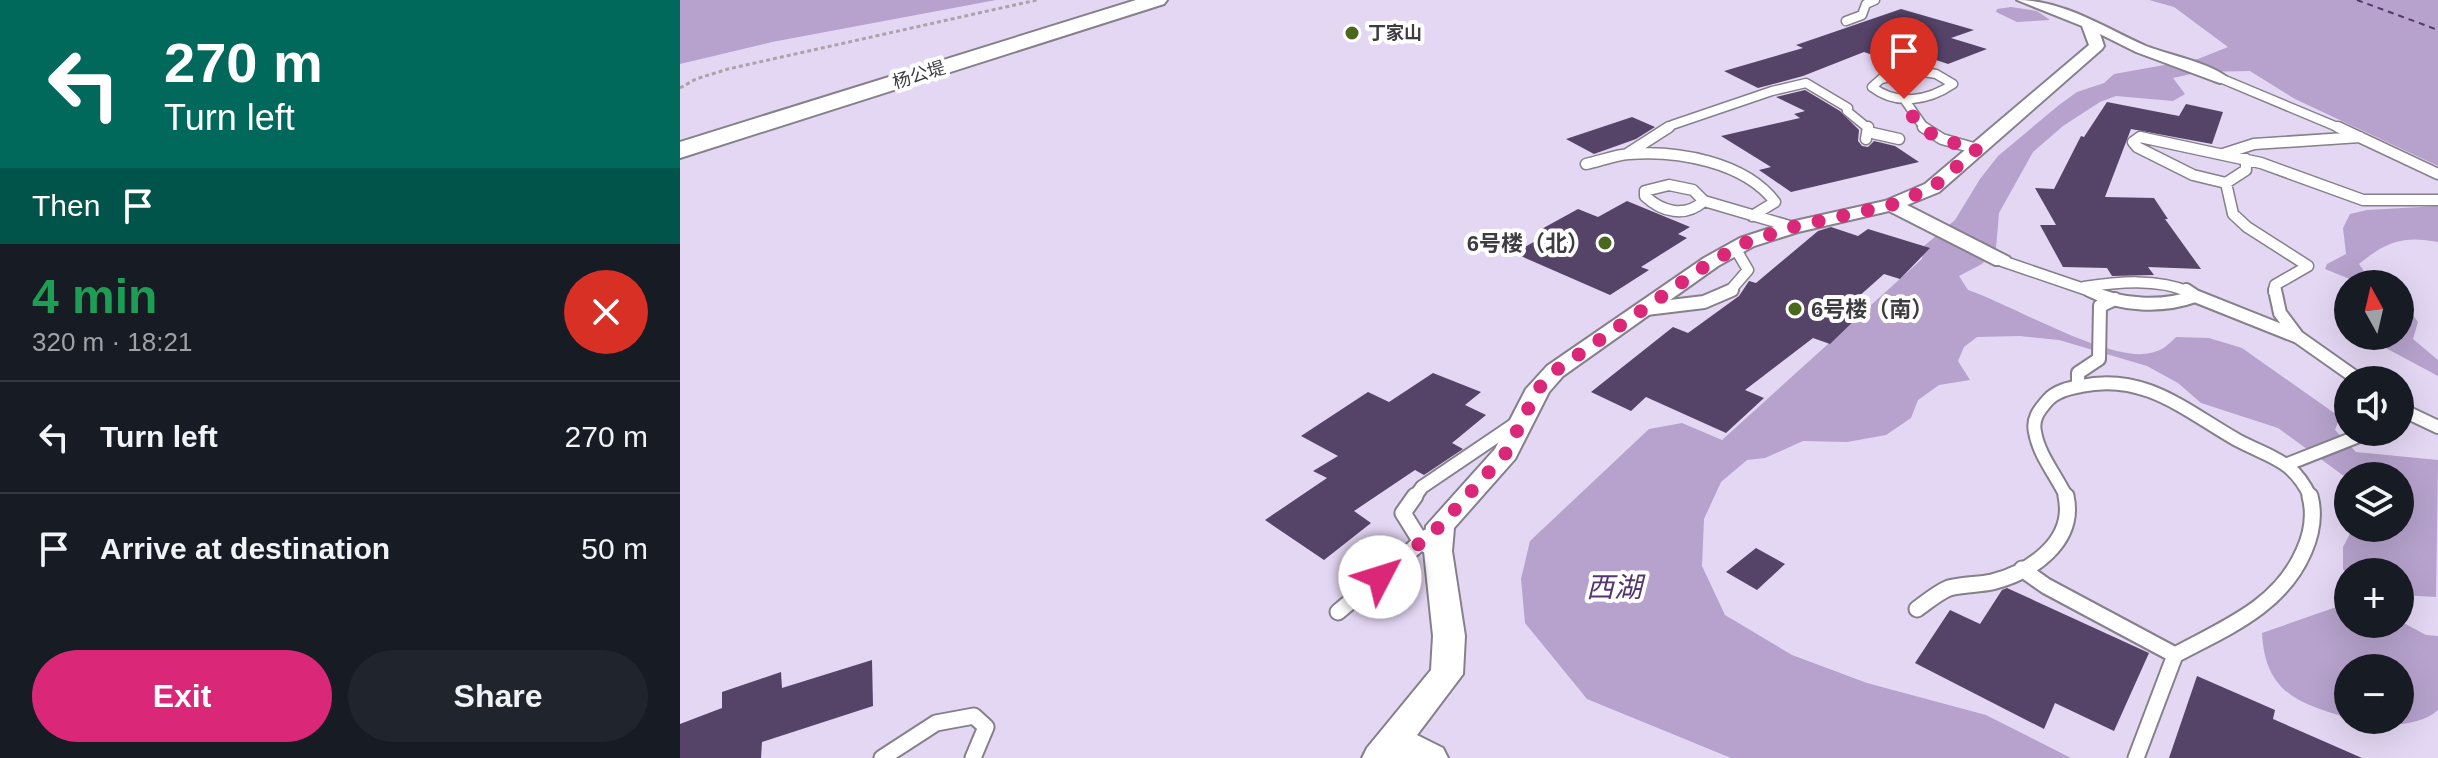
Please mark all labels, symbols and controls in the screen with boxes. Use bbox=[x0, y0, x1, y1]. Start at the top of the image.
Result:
pin bbox=[1870, 17, 1938, 99]
place label: 丁家山 bbox=[1368, 23, 1422, 43]
marker: 丁家山 bbox=[1343, 24, 1361, 42]
icon: arrive bbox=[1882, 29, 1926, 73]
text: 270 m bbox=[164, 31, 323, 94]
icon: left bbox=[32, 32, 136, 136]
street label: 杨公堤 bbox=[890, 58, 948, 92]
text: Turn left bbox=[164, 97, 295, 138]
icon: arrive bbox=[116, 184, 160, 228]
text: Then bbox=[32, 189, 100, 222]
place label: 6号楼（北） bbox=[1467, 231, 1589, 256]
marker: 6号楼（北） bbox=[1596, 234, 1614, 252]
text: 4 min bbox=[32, 270, 157, 323]
button: close bbox=[564, 270, 648, 354]
north arrow bbox=[2334, 270, 2414, 350]
map controls bbox=[2334, 270, 2414, 734]
place label: 6号楼（南） bbox=[1811, 297, 1933, 322]
marker: 6号楼（南） bbox=[1786, 300, 1804, 318]
text: 320 m · 18:21 bbox=[32, 327, 192, 357]
button: sound bbox=[2334, 366, 2414, 446]
icon: left bbox=[32, 415, 76, 459]
text: Turn left bbox=[100, 420, 218, 453]
text: 270 m bbox=[565, 420, 648, 453]
button: layers bbox=[2334, 462, 2414, 542]
icon: arrive bbox=[32, 527, 76, 571]
text: Arrive at destination bbox=[100, 532, 390, 565]
text: 50 m bbox=[581, 532, 648, 565]
position arrow bbox=[1338, 535, 1422, 619]
button: + bbox=[2334, 558, 2414, 638]
water label: 西湖 bbox=[1586, 572, 1646, 603]
button: Exit bbox=[32, 650, 332, 742]
button: Share bbox=[348, 650, 648, 742]
button: − bbox=[2334, 654, 2414, 734]

